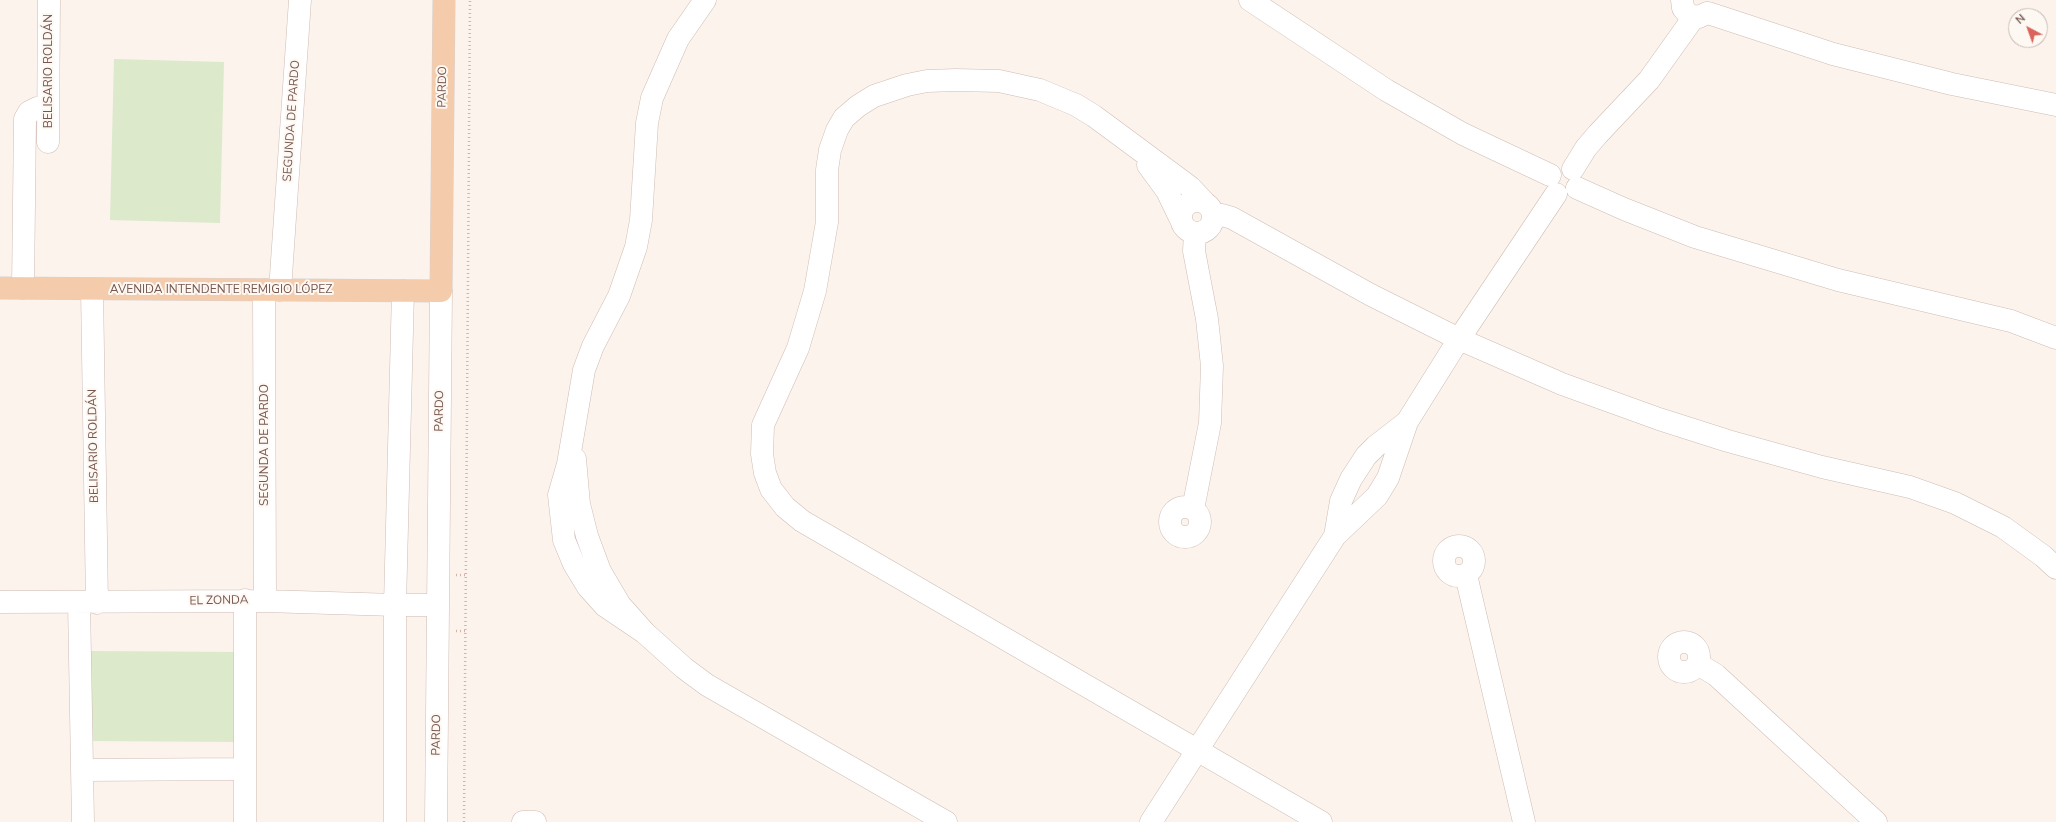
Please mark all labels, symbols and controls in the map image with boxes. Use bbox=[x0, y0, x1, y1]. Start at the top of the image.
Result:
north arrow bbox=[2008, 8, 2048, 48]
text: N bbox=[2012, 11, 2028, 28]
street label: BELISARIO ROLDÁN bbox=[42, 14, 56, 128]
street label: SEGUNDA DE PARDO bbox=[281, 60, 303, 182]
street label: PARDO bbox=[435, 66, 451, 108]
street label: AVENIDA INTENDENTE REMIGIO LÓPEZ bbox=[110, 283, 332, 297]
street label: SEGUNDA DE PARDO bbox=[258, 384, 272, 506]
street label: BELISARIO ROLDÁN bbox=[86, 389, 102, 503]
street label: PARDO bbox=[432, 390, 448, 432]
street label: EL ZONDA bbox=[189, 593, 249, 609]
street label: PARDO bbox=[429, 714, 445, 756]

